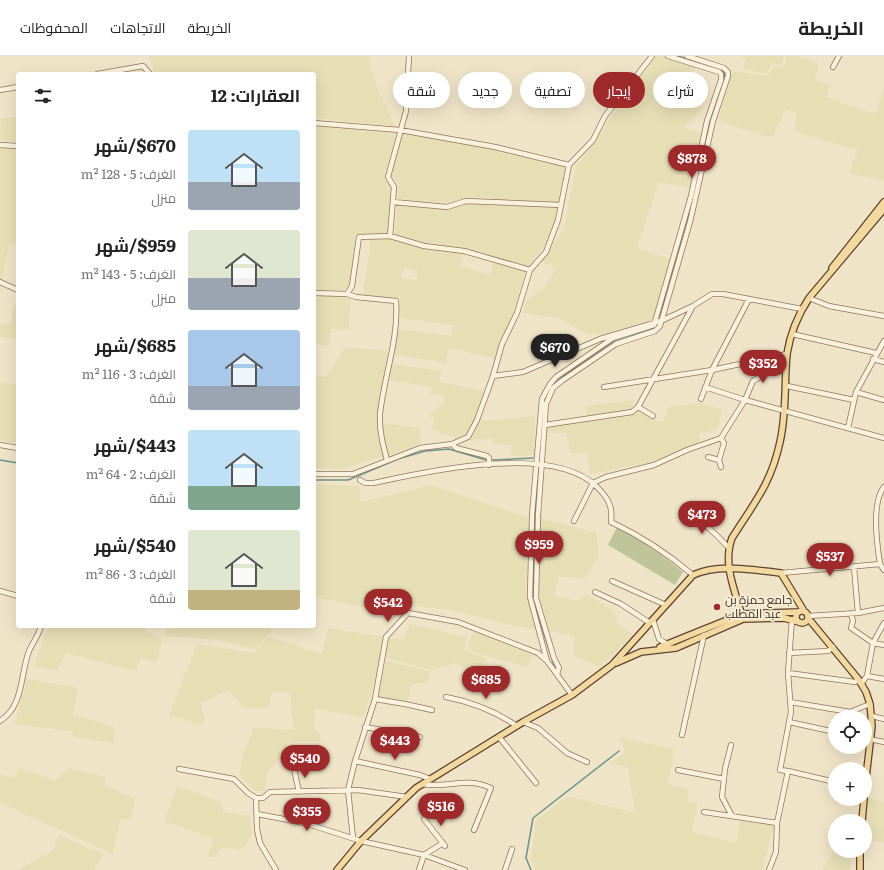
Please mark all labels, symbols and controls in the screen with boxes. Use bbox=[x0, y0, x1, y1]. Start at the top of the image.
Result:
text: الخريطة bbox=[798, 13, 864, 41]
text: المحفوظات bbox=[20, 17, 88, 37]
text: الاتجاهات bbox=[110, 17, 166, 37]
text: الخريطة bbox=[188, 17, 231, 37]
chip: شقة bbox=[393, 72, 450, 108]
chip: جديد bbox=[458, 72, 512, 108]
chip: تصفية bbox=[520, 72, 585, 108]
chip: إيجار bbox=[593, 72, 645, 108]
chip: شراء bbox=[653, 72, 708, 108]
text: العقارات: 12 bbox=[211, 82, 300, 107]
icon: filters bbox=[32, 85, 54, 107]
text: $670/شهر bbox=[95, 132, 176, 157]
pin: $878 bbox=[668, 145, 716, 179]
icon: home bbox=[220, 146, 268, 194]
text: $878 bbox=[677, 148, 707, 167]
text: الغرف: 5 · 128 m² bbox=[81, 164, 176, 183]
text: منزل bbox=[151, 188, 176, 207]
text: $959/شهر bbox=[96, 232, 176, 257]
icon: home bbox=[220, 246, 268, 294]
text: الغرف: 5 · 143 m² bbox=[81, 264, 176, 283]
text: منزل bbox=[151, 288, 176, 307]
text: $685/شهر bbox=[95, 332, 176, 357]
pin: $670 bbox=[531, 334, 579, 368]
text: $670 bbox=[540, 337, 570, 356]
icon: home bbox=[220, 346, 268, 394]
pin: $352 bbox=[739, 350, 787, 384]
text: $352 bbox=[749, 353, 777, 372]
text: الغرف: 3 · 116 m² bbox=[82, 364, 176, 383]
text: شقة bbox=[149, 388, 176, 407]
text: $443/شهر bbox=[94, 432, 176, 457]
icon: home bbox=[220, 446, 268, 494]
text: الغرف: 2 · 64 m² bbox=[86, 464, 176, 483]
text: شقة bbox=[149, 488, 176, 507]
pin: $473 bbox=[678, 501, 726, 535]
text: $473 bbox=[687, 504, 717, 523]
pin: $959 bbox=[515, 531, 563, 565]
text: $540/شهر bbox=[94, 532, 176, 557]
text: $959 bbox=[524, 534, 554, 553]
pin: $537 bbox=[806, 543, 854, 577]
icon: home bbox=[220, 546, 268, 594]
text: $537 bbox=[816, 546, 844, 565]
text: الغرف: 3 · 86 m² bbox=[85, 564, 176, 583]
text: شقة bbox=[149, 588, 176, 607]
pin: $542 bbox=[364, 589, 412, 623]
place label: جامع حمزة بن عبد المطلب bbox=[725, 590, 792, 622]
text: $542 bbox=[373, 592, 403, 611]
marker: جامع حمزة بن عبد المطلب bbox=[712, 602, 722, 612]
pin: $685 bbox=[462, 666, 510, 700]
text: $685 bbox=[471, 669, 501, 688]
map controls bbox=[828, 710, 872, 858]
button: locate bbox=[828, 710, 872, 754]
pin: $443 bbox=[371, 727, 419, 761]
text: $443 bbox=[380, 730, 410, 749]
pin: $540 bbox=[281, 745, 329, 779]
text: $540 bbox=[290, 748, 320, 767]
button: + bbox=[828, 762, 872, 806]
pin: $516 bbox=[417, 793, 465, 827]
text: $516 bbox=[427, 796, 455, 815]
pin: $355 bbox=[283, 798, 331, 832]
text: $355 bbox=[292, 801, 322, 820]
button: − bbox=[828, 814, 872, 858]

